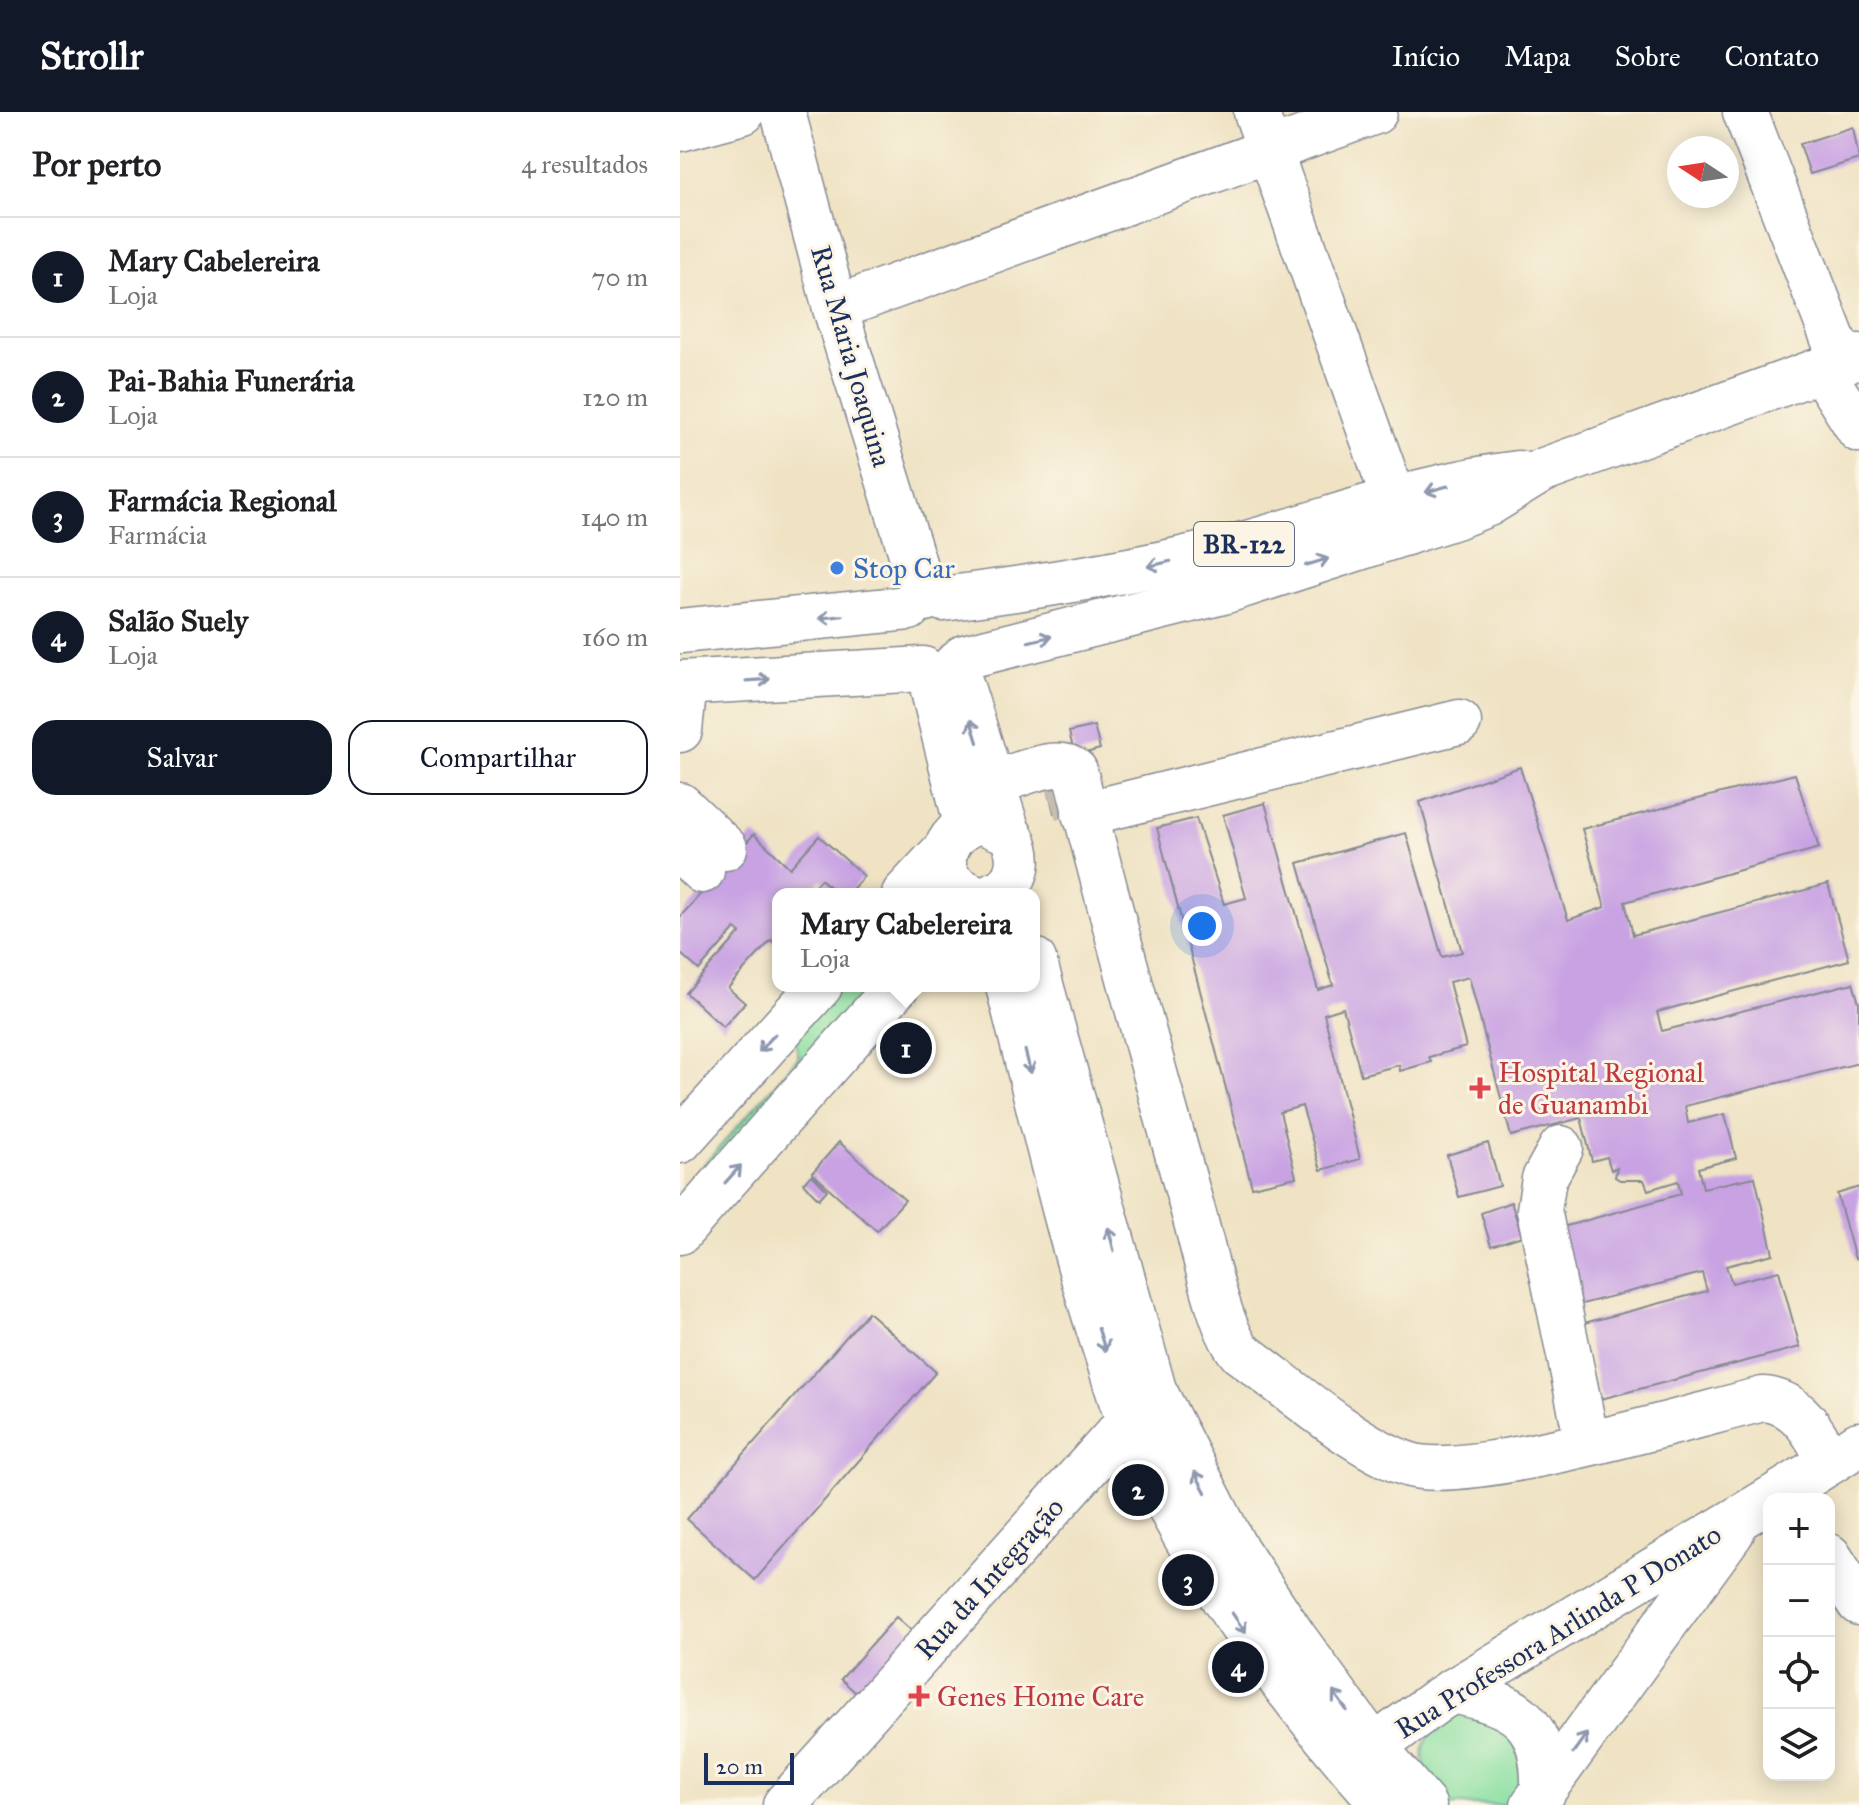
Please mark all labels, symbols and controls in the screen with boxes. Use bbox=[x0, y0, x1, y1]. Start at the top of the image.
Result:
text: Strollr bbox=[40, 33, 143, 79]
text: Início bbox=[1392, 39, 1460, 74]
text: Mapa bbox=[1504, 39, 1571, 74]
text: Sobre bbox=[1615, 39, 1681, 74]
text: Contato bbox=[1725, 39, 1819, 74]
north arrow bbox=[1667, 136, 1739, 208]
text: Por perto bbox=[32, 144, 161, 185]
text: 4 resultados bbox=[521, 148, 648, 180]
street label: Rua Maria Joaquina bbox=[803, 241, 900, 471]
text: Mary Cabelereira bbox=[108, 243, 320, 279]
text: 1 bbox=[53, 261, 63, 293]
text: 70 m bbox=[592, 261, 648, 293]
text: Loja bbox=[108, 279, 158, 311]
text: Pai-Bahia Funerária bbox=[108, 363, 355, 399]
text: 2 bbox=[52, 381, 64, 413]
text: 120 m bbox=[582, 381, 648, 413]
text: Loja bbox=[108, 399, 158, 431]
one-way arrow bbox=[1424, 482, 1450, 497]
text: Farmácia Regional bbox=[108, 483, 337, 519]
text: 3 bbox=[53, 501, 63, 533]
text: 140 m bbox=[581, 501, 648, 533]
text: Farmácia bbox=[108, 519, 207, 551]
road number: BR-122 bbox=[1194, 522, 1294, 566]
place label: Stop Car bbox=[853, 551, 955, 586]
one-way arrow bbox=[1305, 554, 1330, 569]
one-way arrow bbox=[1147, 557, 1172, 572]
marker: Stop Car bbox=[828, 559, 846, 577]
text: Salão Suely bbox=[108, 603, 248, 639]
one-way arrow bbox=[818, 609, 845, 624]
text: 4 bbox=[51, 621, 65, 653]
text: 160 m bbox=[582, 621, 648, 653]
one-way arrow bbox=[1026, 631, 1052, 646]
text: Loja bbox=[108, 639, 158, 671]
one-way arrow bbox=[744, 672, 771, 687]
one-way arrow bbox=[966, 719, 981, 745]
button: Salvar bbox=[32, 720, 332, 795]
button: Compartilhar bbox=[348, 720, 648, 795]
popup bbox=[772, 888, 1040, 992]
text: Mary Cabelereira bbox=[800, 906, 1012, 942]
your location bbox=[1182, 906, 1222, 946]
text: Loja bbox=[800, 942, 850, 974]
pin: 1 bbox=[880, 1018, 932, 1078]
one-way arrow bbox=[759, 1033, 777, 1053]
one-way arrow bbox=[1021, 1048, 1036, 1074]
place label: Hospital Regional de Guanambi bbox=[1498, 1055, 1704, 1122]
marker: Hospital Regional de Guanambi bbox=[1469, 1077, 1491, 1099]
one-way arrow bbox=[723, 1164, 742, 1184]
one-way arrow bbox=[1103, 1227, 1118, 1252]
one-way arrow bbox=[1095, 1327, 1110, 1352]
pin: 2 bbox=[1112, 1460, 1164, 1520]
one-way arrow bbox=[1191, 1471, 1207, 1495]
street label: Rua da Integração bbox=[907, 1490, 1071, 1667]
map controls bbox=[1763, 1493, 1835, 1781]
button: + bbox=[1763, 1493, 1835, 1565]
street label: Rua Professora Arlinda P Donato bbox=[1389, 1516, 1728, 1746]
pin: 3 bbox=[1162, 1550, 1214, 1610]
button: − bbox=[1763, 1565, 1835, 1637]
one-way arrow bbox=[1231, 1611, 1248, 1633]
pin: 4 bbox=[1212, 1637, 1264, 1697]
button: locate bbox=[1763, 1637, 1835, 1709]
place label: Genes Home Care bbox=[937, 1679, 1144, 1714]
marker: Genes Home Care bbox=[908, 1685, 930, 1707]
one-way arrow bbox=[1332, 1690, 1348, 1712]
button: layers bbox=[1763, 1709, 1835, 1781]
one-way arrow bbox=[1571, 1732, 1588, 1754]
scale bar bbox=[704, 1749, 794, 1785]
text: 20 m bbox=[716, 1753, 763, 1780]

